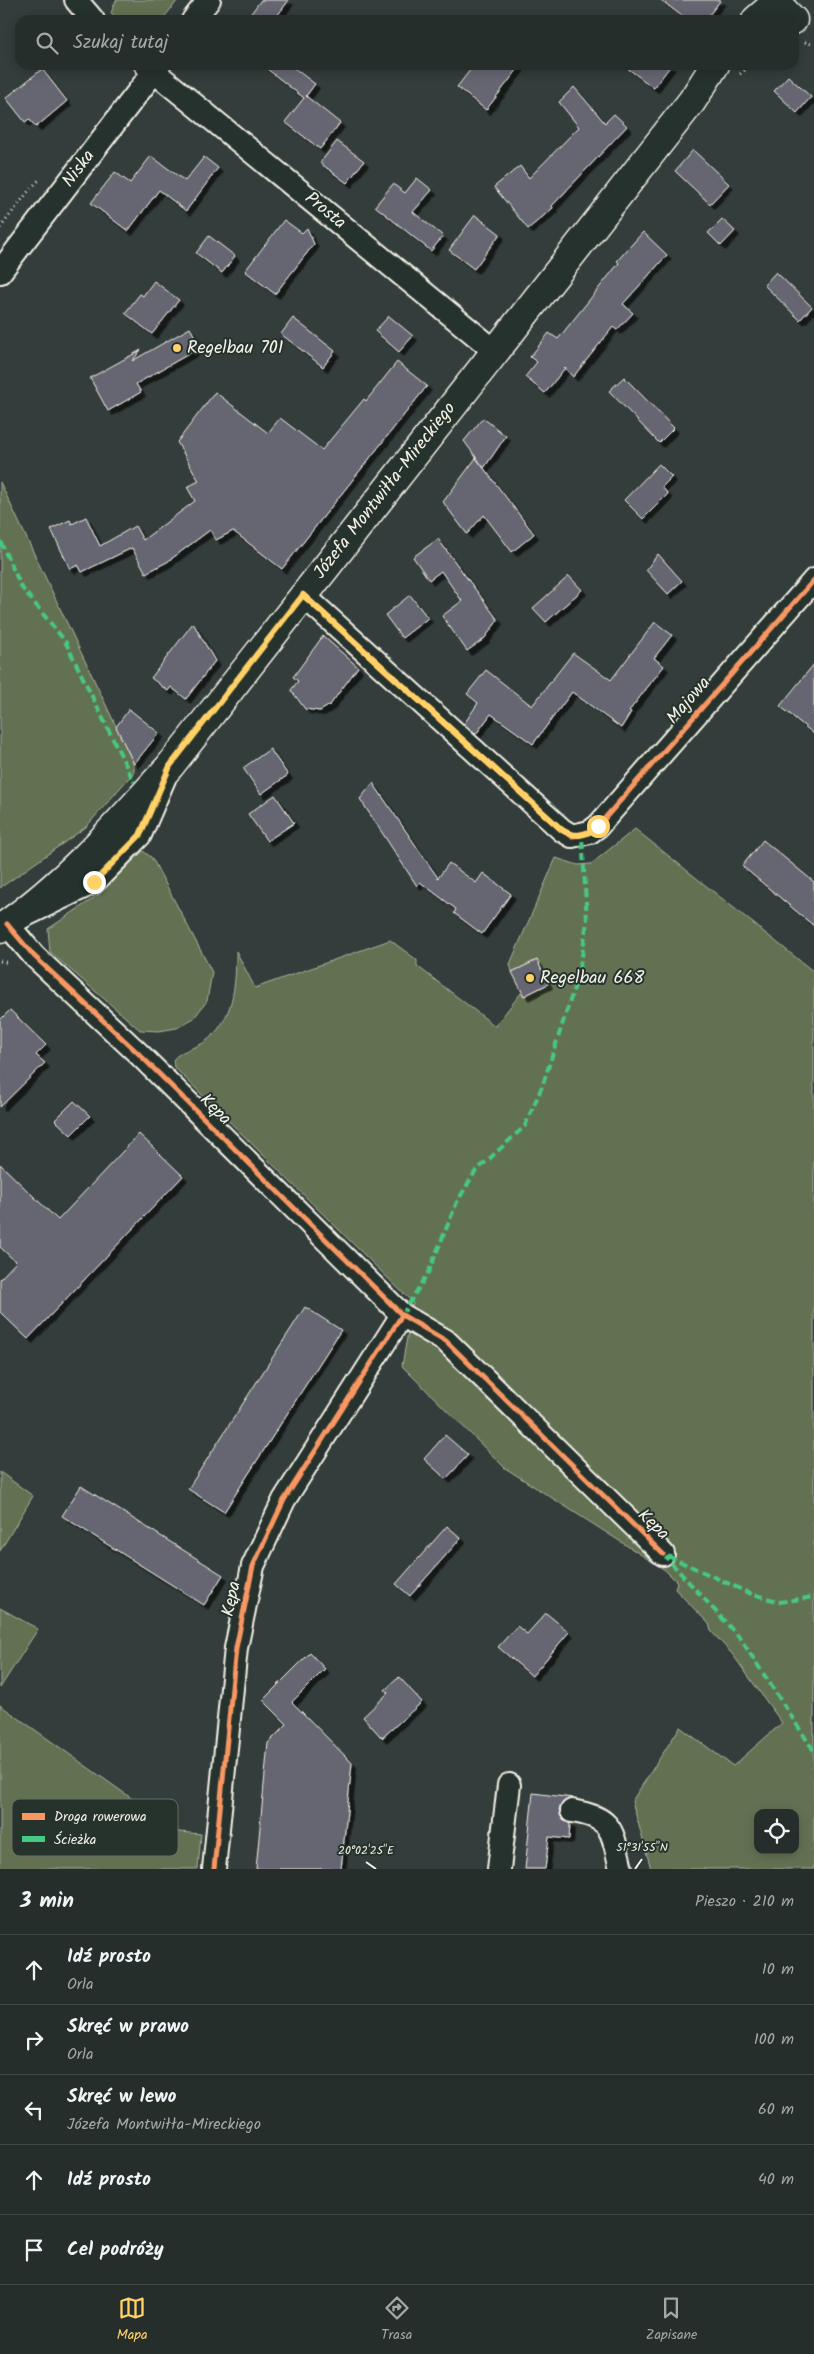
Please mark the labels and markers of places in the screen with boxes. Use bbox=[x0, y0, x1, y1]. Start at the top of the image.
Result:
place label: Regelbau 701 bbox=[187, 334, 283, 363]
marker: Regelbau 701 bbox=[171, 342, 183, 354]
place label: Regelbau 668 bbox=[540, 964, 644, 993]
marker: Regelbau 668 bbox=[524, 972, 536, 984]

